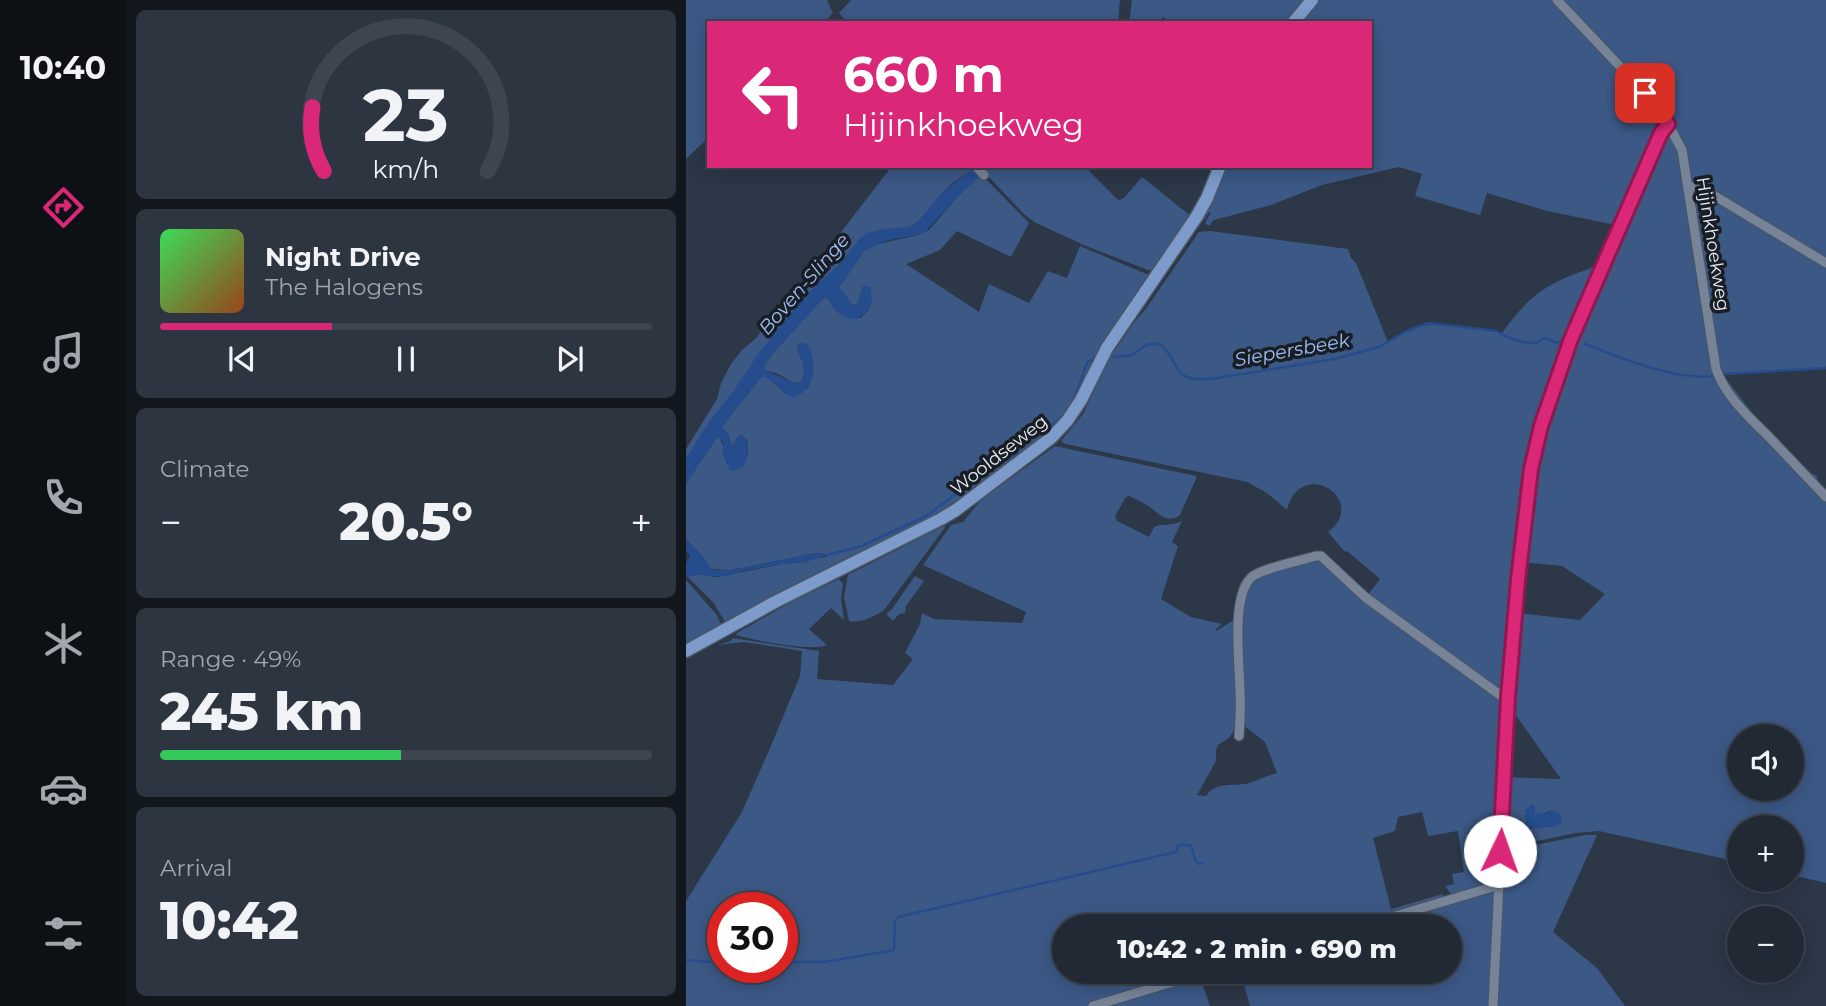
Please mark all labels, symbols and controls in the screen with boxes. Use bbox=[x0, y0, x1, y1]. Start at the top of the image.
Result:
text: 660 m bbox=[843, 45, 1004, 104]
text: 10:40 bbox=[20, 48, 106, 87]
icon: left bbox=[728, 49, 819, 140]
pin bbox=[1615, 63, 1675, 123]
text: 23 bbox=[363, 71, 449, 159]
icon: arrive bbox=[1626, 74, 1664, 112]
text: Hijinkhoekweg bbox=[843, 105, 1084, 144]
text: km/h bbox=[373, 153, 439, 183]
street label: Hijinkhoekweg bbox=[1692, 175, 1734, 313]
icon: directions bbox=[39, 183, 88, 232]
water label: Boven-Slinge bbox=[754, 229, 854, 339]
text: Night Drive bbox=[265, 241, 421, 273]
text: The Halogens bbox=[265, 273, 423, 301]
icon: music bbox=[39, 328, 88, 377]
water label: Siepersbeek bbox=[1233, 328, 1352, 371]
icon: previous bbox=[223, 340, 261, 378]
icon: pause bbox=[387, 340, 425, 378]
icon: next bbox=[551, 340, 589, 378]
street label: Wooldseweg bbox=[946, 410, 1052, 500]
text: Climate bbox=[160, 455, 249, 483]
icon: phone bbox=[39, 473, 88, 522]
text: 20.5° bbox=[339, 490, 473, 553]
text: − bbox=[160, 499, 182, 546]
text: + bbox=[630, 499, 652, 546]
icon: climate bbox=[39, 619, 88, 668]
text: Range · 49% bbox=[160, 645, 301, 673]
text: 245 km bbox=[160, 680, 363, 743]
map controls bbox=[1727, 724, 1804, 983]
button: sound bbox=[1727, 724, 1804, 801]
icon: car bbox=[39, 764, 88, 813]
position arrow bbox=[1463, 814, 1537, 888]
button: + bbox=[1727, 815, 1804, 892]
text: Arrival bbox=[160, 854, 233, 882]
text: 10:42 bbox=[160, 889, 299, 952]
speed limit sign: 30 bbox=[707, 892, 798, 983]
button: − bbox=[1727, 906, 1804, 983]
icon: filters bbox=[39, 909, 88, 958]
text: 10:42 · 2 min · 690 m bbox=[1117, 933, 1397, 965]

